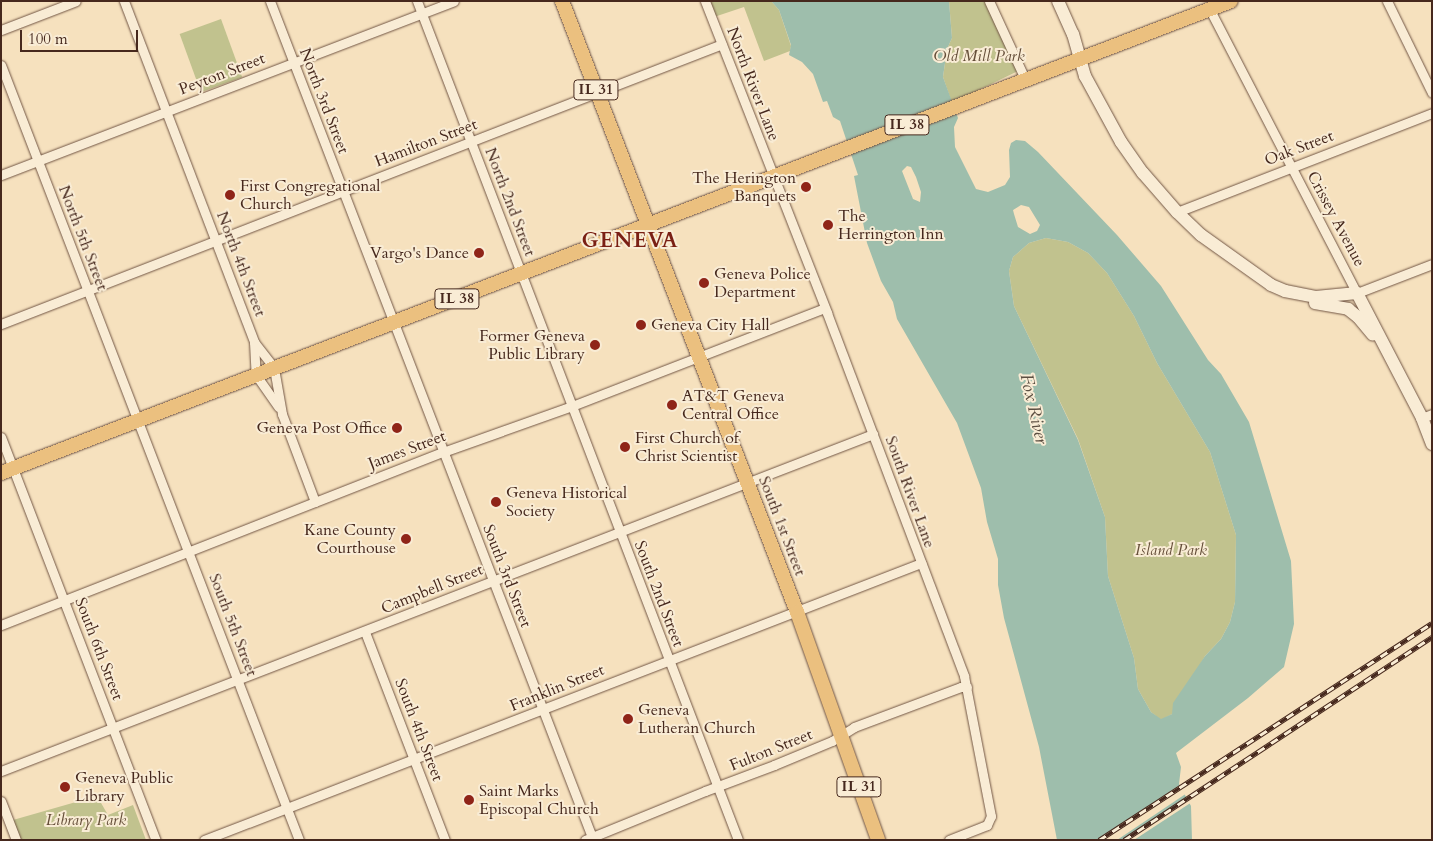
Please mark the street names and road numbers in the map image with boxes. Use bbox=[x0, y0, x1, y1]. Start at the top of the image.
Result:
street label: North River Lane bbox=[722, 24, 784, 144]
street label: North 3rd Street bbox=[295, 45, 353, 157]
street label: Peyton Street bbox=[176, 49, 268, 99]
road number: IL 31 bbox=[572, 78, 620, 102]
road number: IL 38 bbox=[883, 112, 931, 138]
street label: Hamilton Street bbox=[372, 115, 480, 171]
street label: Oak Street bbox=[1262, 126, 1336, 170]
street label: North 2nd Street bbox=[480, 145, 540, 259]
street label: Crissey Avenue bbox=[1303, 168, 1369, 270]
street label: North 5th Street bbox=[54, 183, 112, 293]
street label: North 4th Street bbox=[212, 209, 270, 319]
road number: IL 38 bbox=[433, 286, 481, 312]
street label: James Street bbox=[366, 426, 448, 474]
street label: South River Lane bbox=[881, 433, 939, 551]
street label: South 1st Street bbox=[754, 474, 810, 578]
street label: South 3rd Street bbox=[479, 522, 535, 630]
street label: South 2nd Street bbox=[630, 538, 688, 650]
street label: Campbell Street bbox=[378, 560, 486, 618]
street label: South 5th Street bbox=[205, 571, 261, 679]
street label: South 6th Street bbox=[71, 595, 127, 703]
street label: Franklin Street bbox=[507, 660, 607, 716]
street label: South 4th Street bbox=[391, 676, 447, 784]
street label: Fulton Street bbox=[727, 725, 815, 775]
road number: IL 31 bbox=[835, 774, 883, 800]

